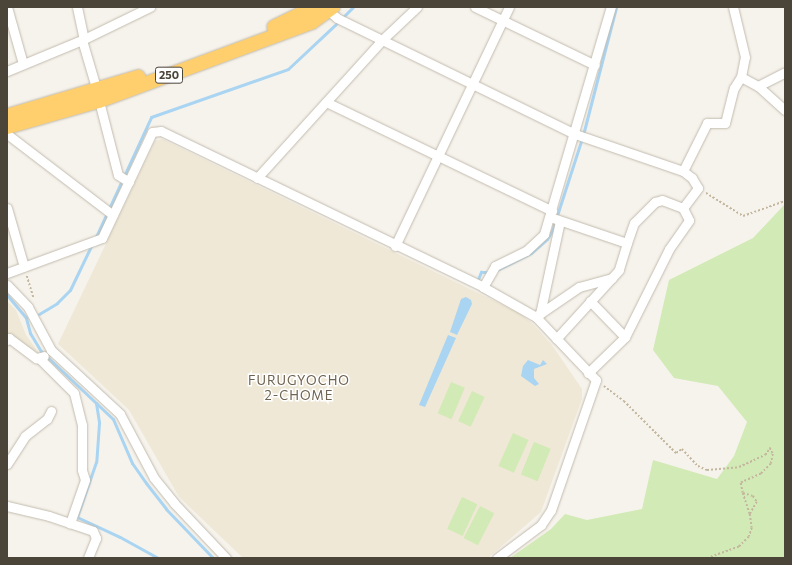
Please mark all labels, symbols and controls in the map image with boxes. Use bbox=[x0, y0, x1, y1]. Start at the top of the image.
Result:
road number: 250 bbox=[155, 66, 183, 84]
district label: FURUGYOCHO 2-CHOME bbox=[248, 373, 350, 404]

